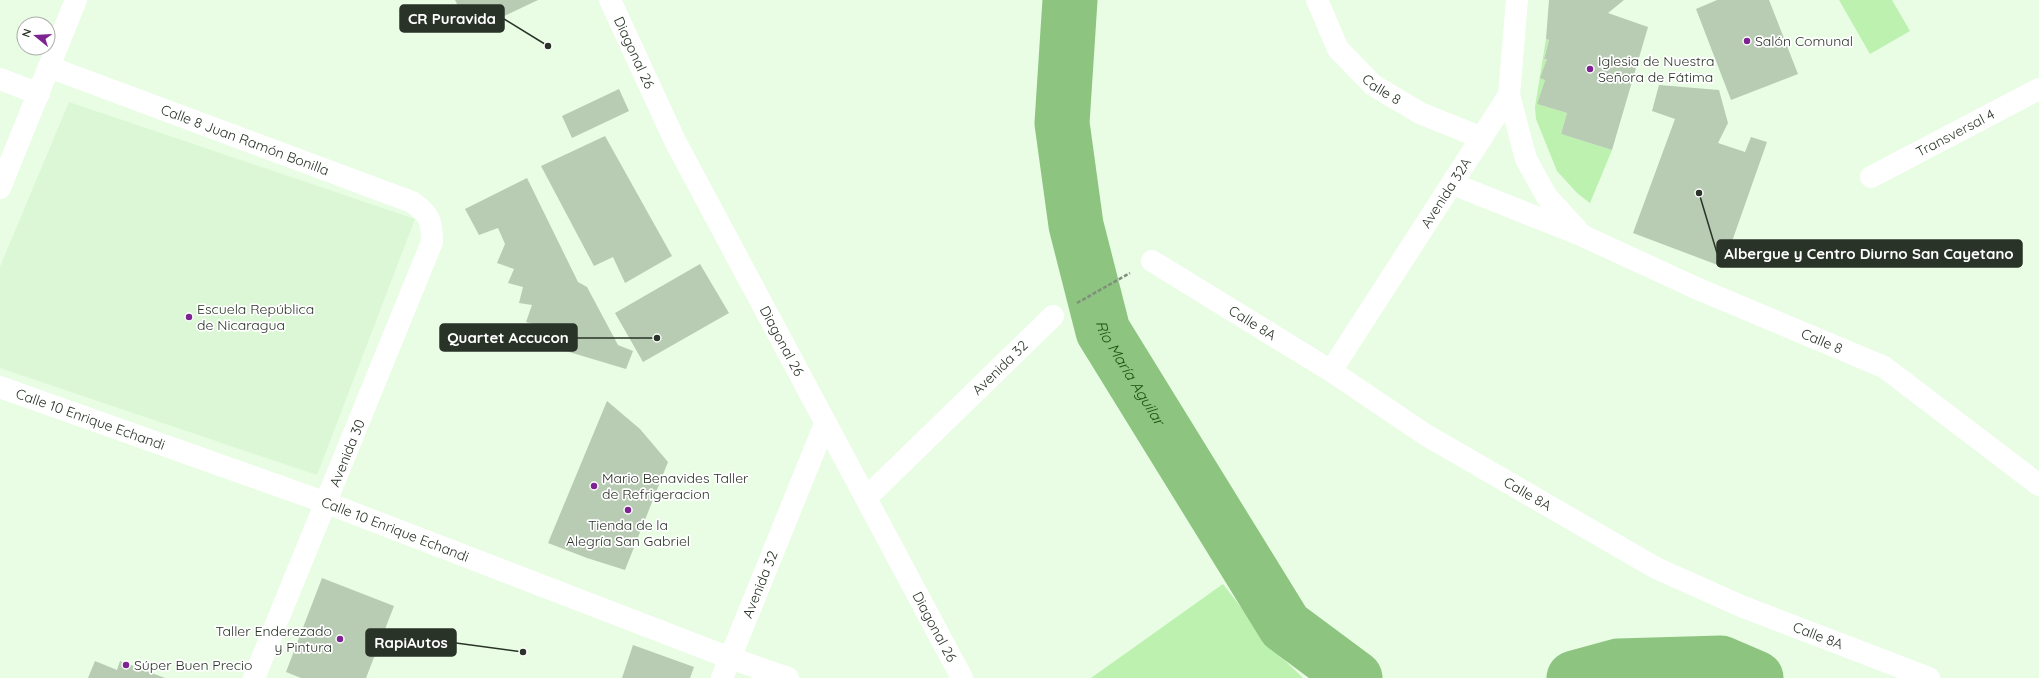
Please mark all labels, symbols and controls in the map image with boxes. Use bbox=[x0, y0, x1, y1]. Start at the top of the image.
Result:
callout: CR Puravida bbox=[400, 5, 504, 32]
text: CR Puravida bbox=[408, 9, 496, 28]
street label: Diagonal 26 bbox=[610, 14, 659, 92]
north arrow bbox=[16, 16, 56, 56]
text: N bbox=[19, 27, 34, 39]
place label: Salón Comunal bbox=[1755, 32, 1853, 50]
marker: Salón Comunal bbox=[1742, 36, 1752, 46]
place label: Iglesia de Nuestra Señora de Fátima bbox=[1598, 52, 1714, 86]
marker: Iglesia de Nuestra Señora de Fátima bbox=[1585, 64, 1595, 74]
street label: Calle 8 bbox=[1358, 70, 1404, 109]
street label: Calle 8 Juan Ramón Bonilla bbox=[158, 100, 332, 179]
street label: Transversal 4 bbox=[1913, 105, 1998, 161]
street label: Avenida 32A bbox=[1417, 154, 1475, 231]
callout: Albergue y Centro Diurno San Cayetano bbox=[1717, 240, 2022, 267]
text: Albergue y Centro Diurno San Cayetano bbox=[1724, 244, 2014, 263]
place label: Escuela República de Nicaragua bbox=[197, 300, 314, 334]
street label: Calle 8A bbox=[1226, 301, 1280, 344]
street label: Diagonal 26 bbox=[756, 303, 808, 380]
marker: Escuela República de Nicaragua bbox=[184, 312, 194, 322]
water label: Río María Aguilar bbox=[1092, 319, 1170, 430]
callout: Quartet Accucon bbox=[440, 324, 577, 351]
street label: Calle 8 bbox=[1798, 324, 1845, 358]
text: Quartet Accucon bbox=[447, 328, 569, 347]
street label: Avenida 32 bbox=[968, 336, 1032, 399]
street label: Calle 10 Enrique Echandi bbox=[14, 384, 167, 454]
street label: Avenida 30 bbox=[325, 416, 369, 490]
place label: Mario Benavides Taller de Refrigeracion bbox=[602, 469, 749, 503]
street label: Calle 8A bbox=[1500, 473, 1555, 515]
marker: Mario Benavides Taller de Refrigeracion bbox=[589, 481, 599, 491]
street label: Calle 10 Enrique Echandi bbox=[319, 493, 472, 566]
marker: Tienda de la Alegría San Gabriel bbox=[623, 505, 633, 515]
place label: Tienda de la Alegría San Gabriel bbox=[566, 516, 690, 550]
street label: Avenida 32 bbox=[738, 548, 782, 621]
street label: Diagonal 26 bbox=[908, 588, 961, 666]
street label: Calle 8A bbox=[1790, 618, 1846, 653]
place label: Taller Enderezado y Pintura bbox=[215, 622, 332, 656]
callout: RapiAutos bbox=[366, 629, 456, 656]
text: RapiAutos bbox=[374, 633, 448, 652]
marker: Taller Enderezado y Pintura bbox=[335, 634, 345, 644]
place label: Súper Buen Precio bbox=[134, 656, 252, 674]
marker: Súper Buen Precio bbox=[121, 660, 131, 670]

